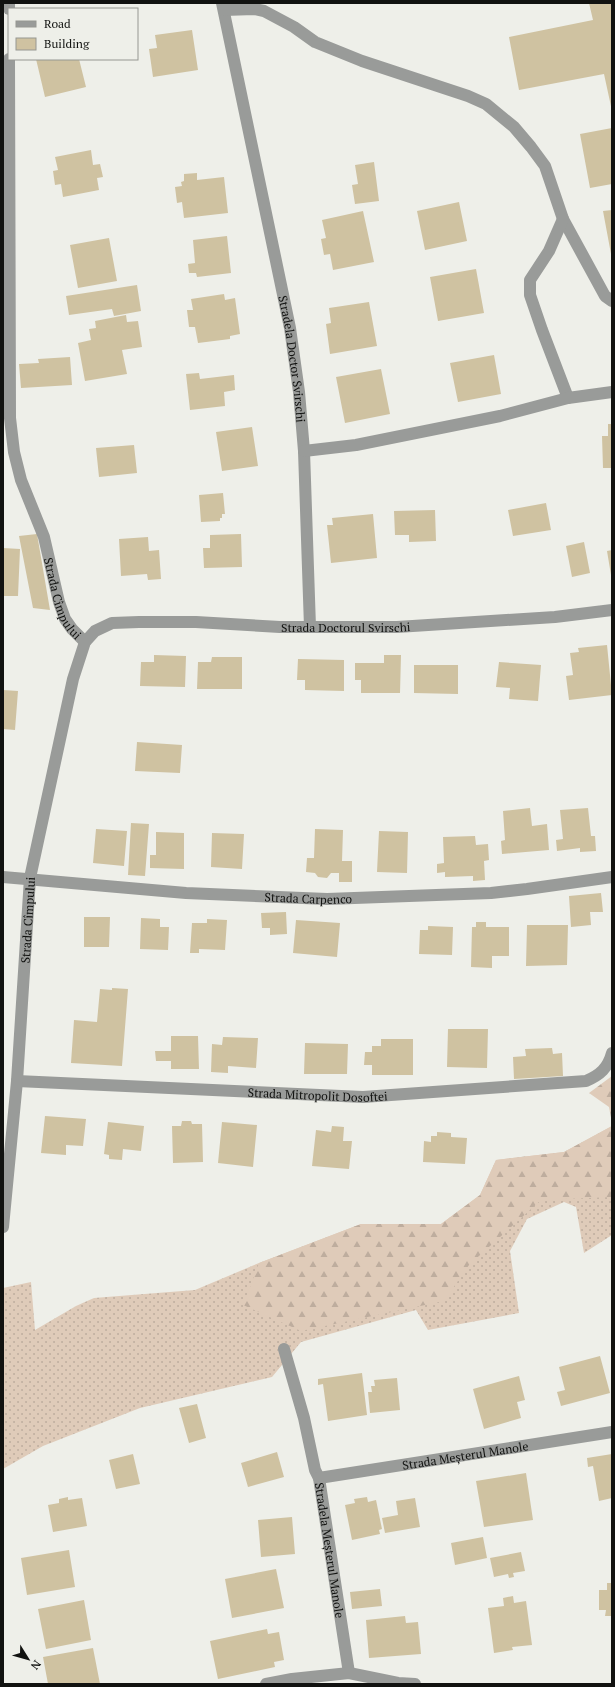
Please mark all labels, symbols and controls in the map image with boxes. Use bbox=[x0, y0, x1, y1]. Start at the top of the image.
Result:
legend bbox=[8, 8, 138, 60]
text: Road bbox=[44, 16, 71, 31]
text: Building bbox=[44, 36, 90, 51]
street label: Stradela Doctor Svirschi bbox=[276, 294, 309, 423]
street label: Strada Cîmpului bbox=[41, 556, 85, 642]
street label: Strada Doctorul Svirschi bbox=[281, 619, 411, 635]
street label: Strada Cîmpului bbox=[17, 876, 38, 964]
street label: Strada Carpenco bbox=[264, 889, 353, 907]
street label: Strada Mitropolit Dosoftei bbox=[247, 1084, 389, 1104]
street label: Strada Meșterul Manole bbox=[401, 1438, 529, 1472]
street label: Stradela Meșterul Manole bbox=[312, 1481, 348, 1619]
north arrow bbox=[8, 1639, 48, 1679]
text: N bbox=[27, 1657, 44, 1673]

